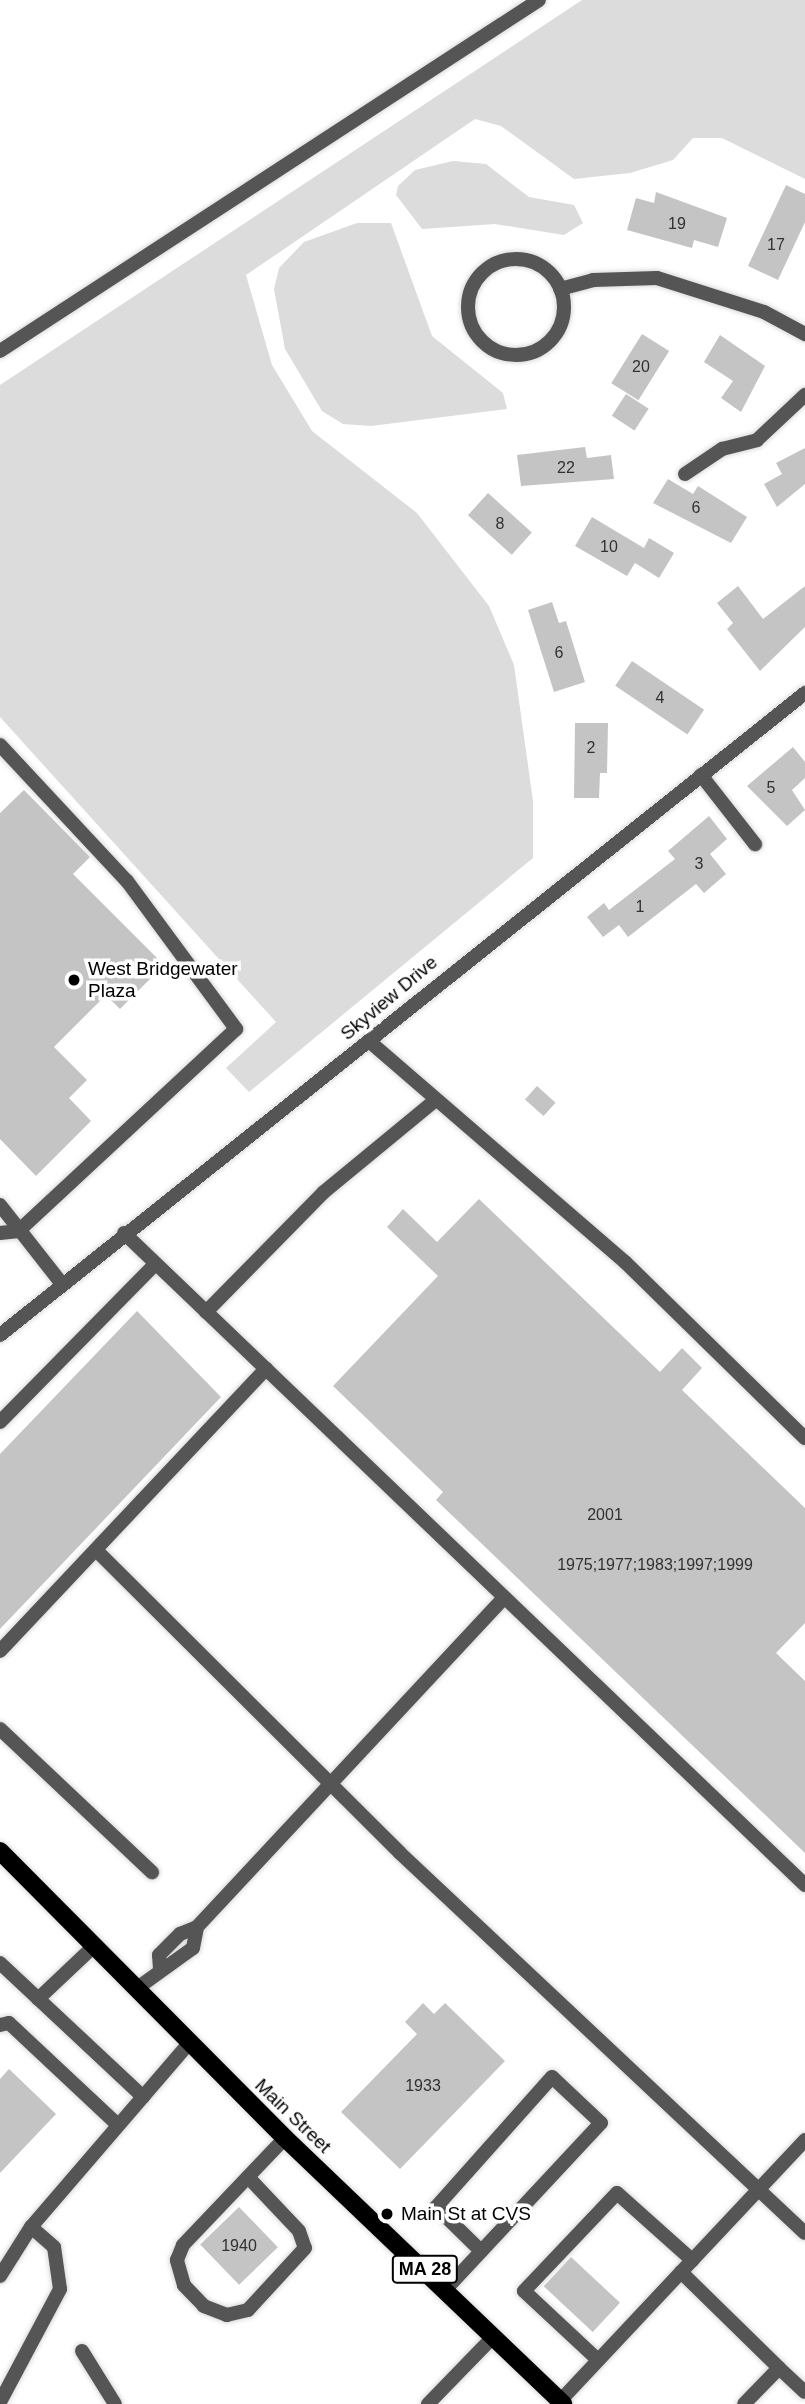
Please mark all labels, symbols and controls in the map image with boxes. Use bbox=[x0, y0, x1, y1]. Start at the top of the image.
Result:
house number: 19 bbox=[668, 214, 686, 234]
house number: 17 bbox=[767, 235, 785, 255]
house number: 20 bbox=[632, 357, 650, 377]
house number: 22 bbox=[557, 458, 575, 478]
house number: 6 bbox=[692, 498, 700, 518]
house number: 8 bbox=[496, 514, 504, 534]
house number: 10 bbox=[600, 537, 618, 557]
house number: 6 bbox=[555, 643, 563, 663]
house number: 4 bbox=[656, 688, 664, 708]
house number: 2 bbox=[587, 738, 595, 758]
house number: 5 bbox=[767, 778, 775, 798]
house number: 3 bbox=[695, 854, 703, 874]
house number: 1 bbox=[636, 897, 644, 917]
street label: Skyview Drive bbox=[336, 951, 442, 1045]
place label: West Bridgewater Plaza bbox=[88, 958, 238, 1002]
marker: West Bridgewater Plaza bbox=[66, 972, 82, 988]
house number: 2001 bbox=[587, 1505, 623, 1525]
house number: 1975;1977;1983;1997;1999 bbox=[557, 1555, 753, 1575]
street label: Main Street bbox=[250, 2074, 336, 2158]
house number: 1933 bbox=[405, 2076, 441, 2096]
place label: Main St at CVS bbox=[401, 2203, 531, 2225]
marker: Main St at CVS bbox=[379, 2206, 395, 2222]
house number: 1940 bbox=[221, 2236, 257, 2256]
road number: MA 28 bbox=[390, 2255, 460, 2284]

